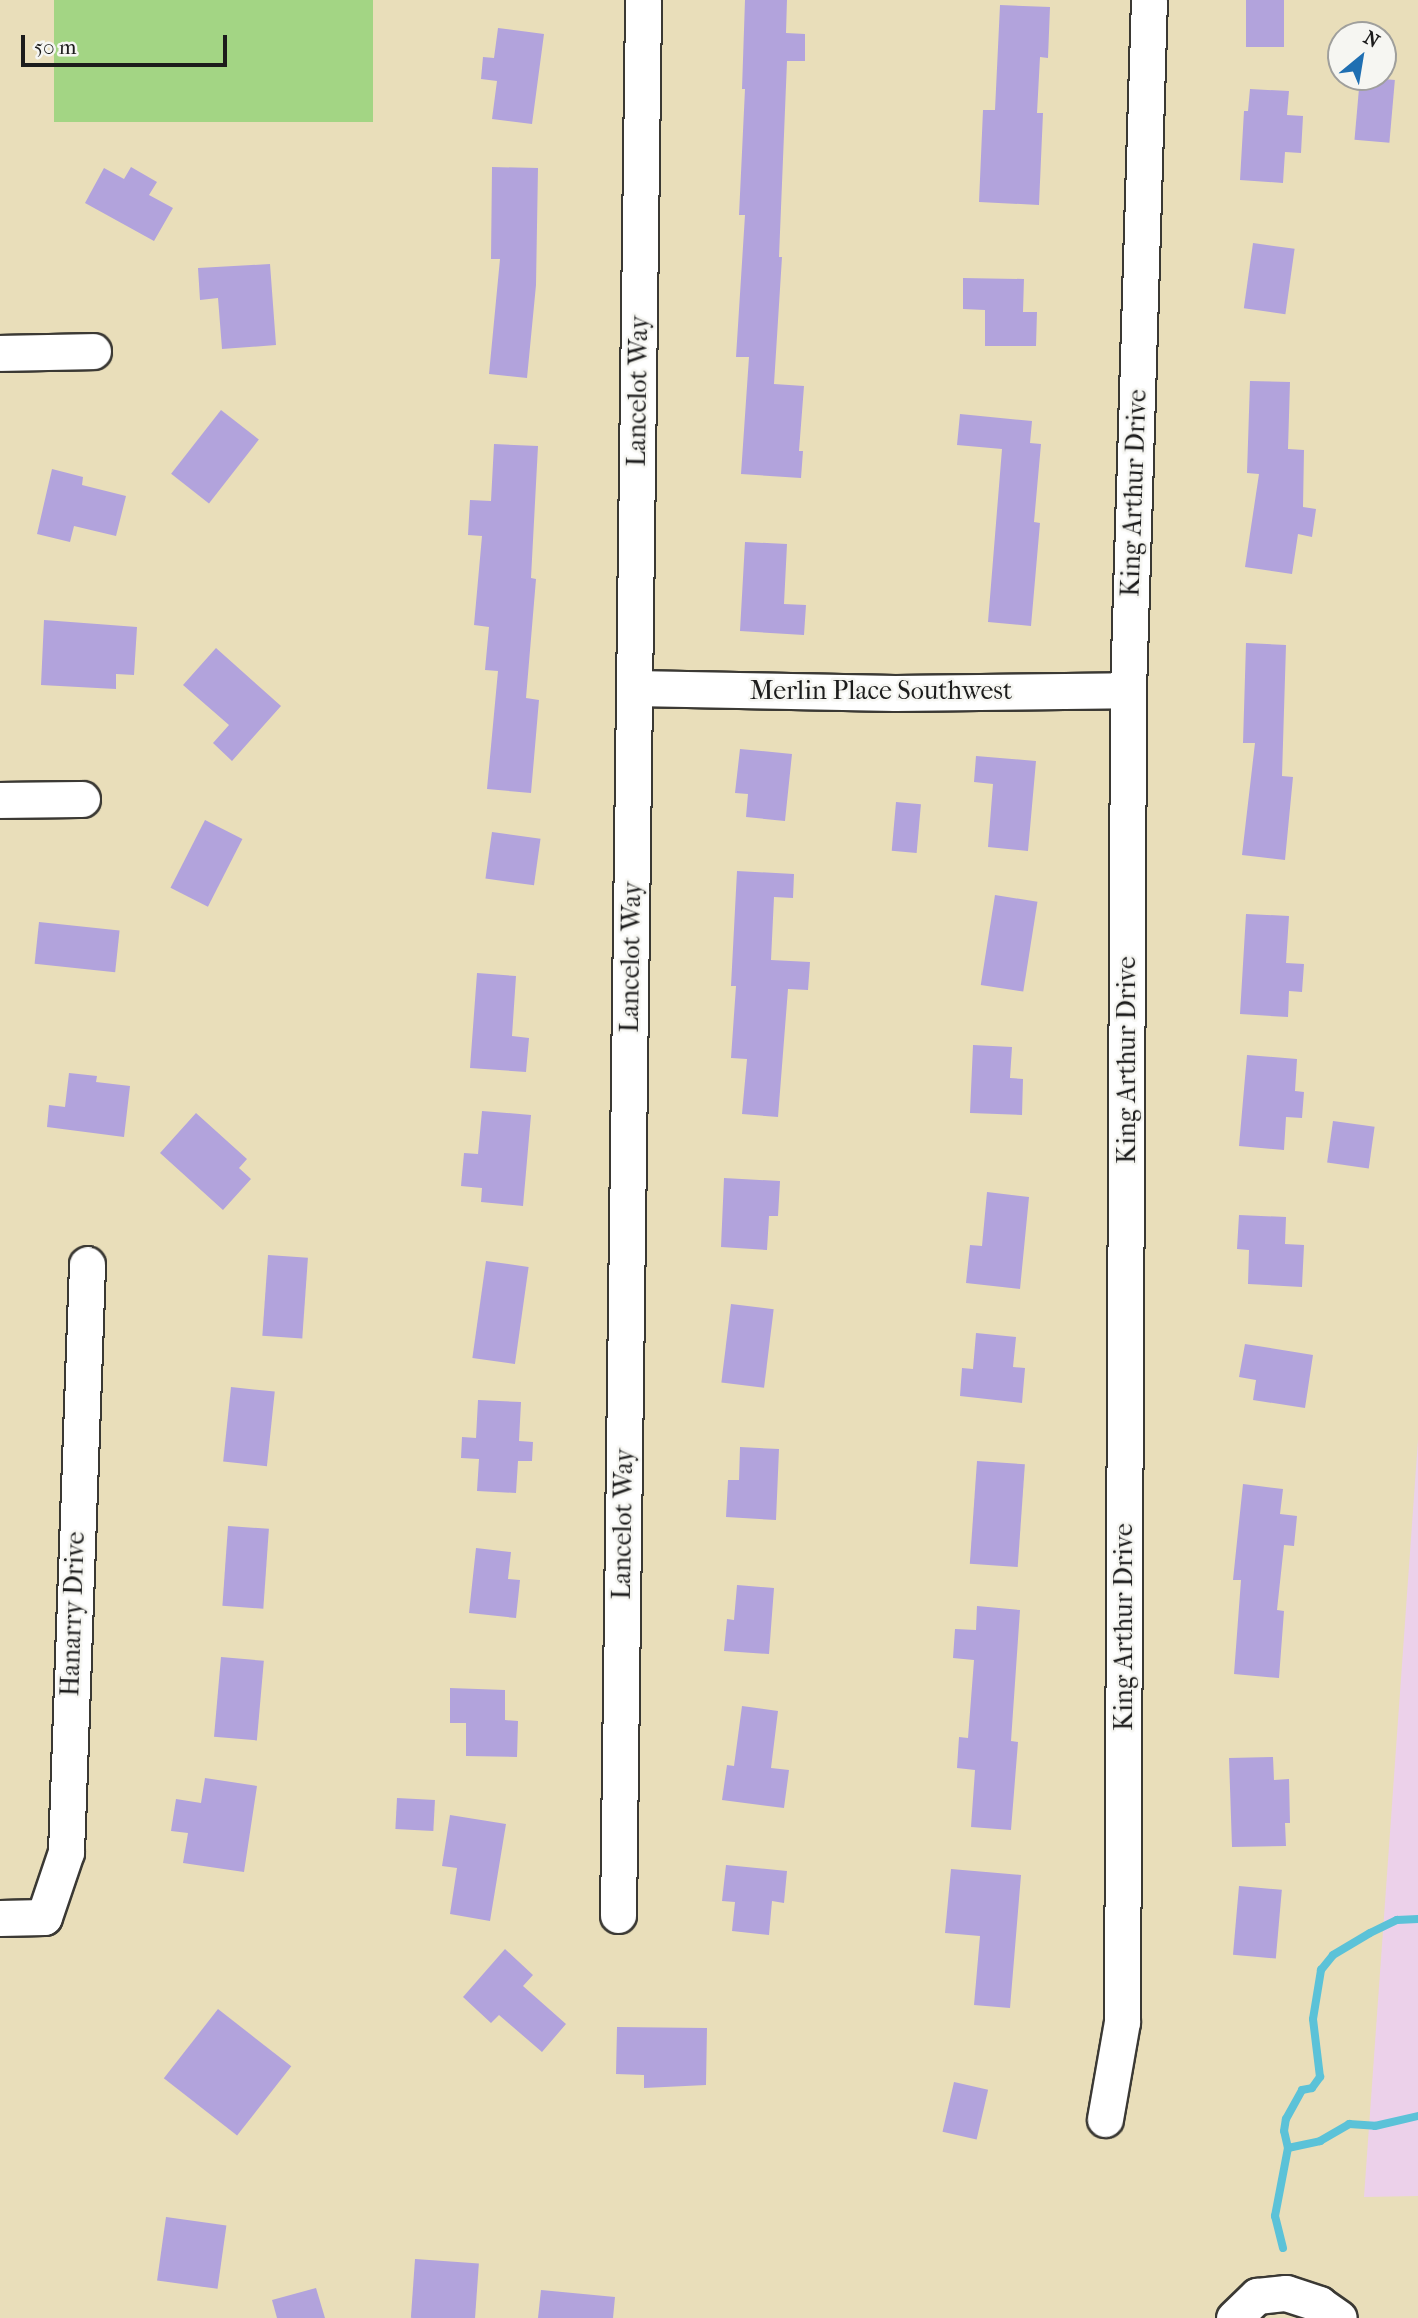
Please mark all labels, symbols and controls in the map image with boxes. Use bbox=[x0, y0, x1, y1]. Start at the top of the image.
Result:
scale bar bbox=[24, 21, 231, 65]
north arrow bbox=[1327, 21, 1397, 91]
text: N bbox=[1360, 26, 1383, 53]
text: 50 m bbox=[34, 35, 77, 59]
street label: Lancelot Way bbox=[621, 315, 655, 467]
street label: King Arthur Drive bbox=[1115, 389, 1153, 597]
street label: Merlin Place Southwest bbox=[750, 675, 1012, 707]
street label: Lancelot Way bbox=[614, 881, 648, 1033]
street label: King Arthur Drive bbox=[1111, 956, 1143, 1164]
street label: Lancelot Way bbox=[606, 1448, 640, 1600]
street label: King Arthur Drive bbox=[1108, 1523, 1140, 1731]
street label: Hanarry Drive bbox=[55, 1531, 91, 1697]

